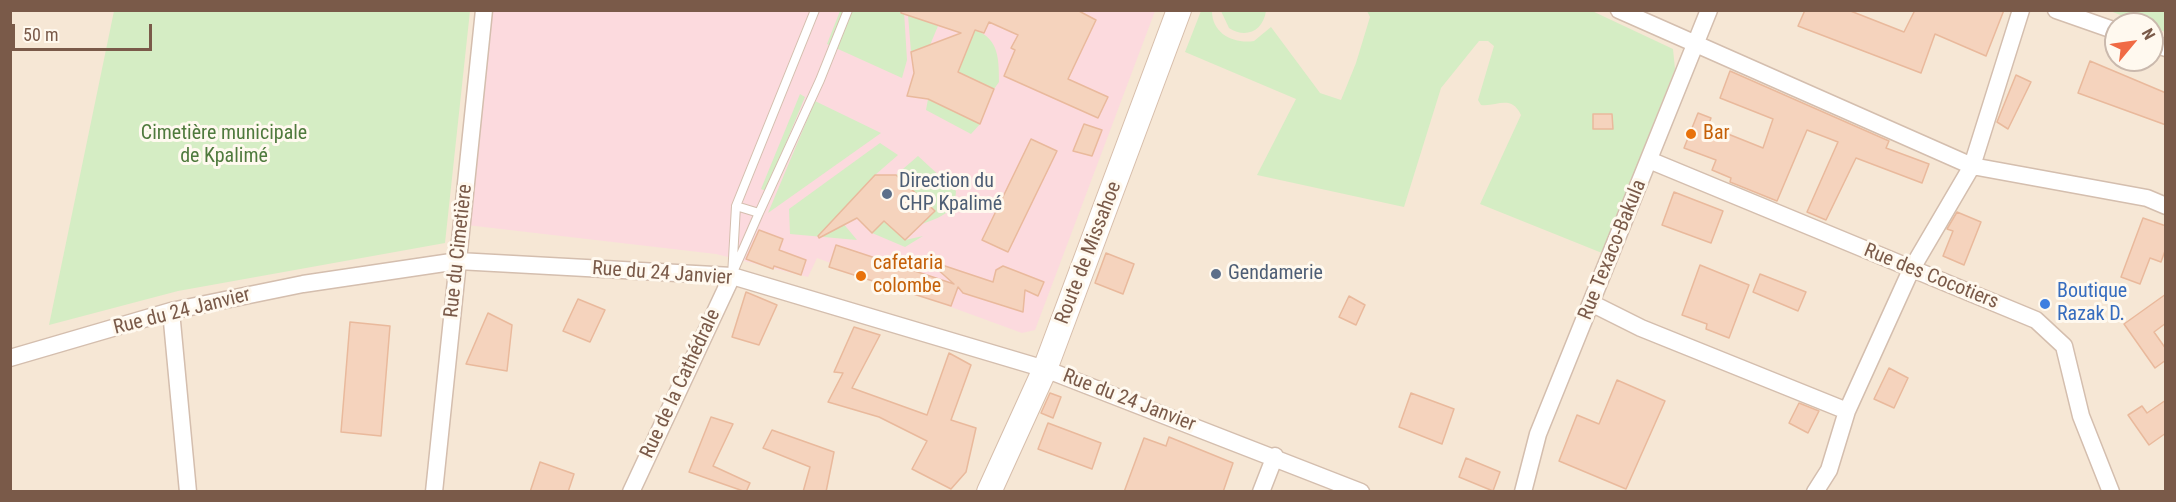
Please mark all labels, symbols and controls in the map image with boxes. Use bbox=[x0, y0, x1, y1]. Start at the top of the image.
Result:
scale bar bbox=[15, 12, 154, 50]
north arrow bbox=[2104, 12, 2164, 72]
text: 50 m bbox=[23, 24, 58, 45]
text: N bbox=[2138, 25, 2159, 43]
park label: Cimetière municipale de Kpalimé bbox=[141, 122, 307, 169]
place label: Bar bbox=[1703, 122, 1730, 146]
marker: Bar bbox=[1684, 127, 1698, 141]
place label: Direction du CHP Kpalimé bbox=[899, 170, 1002, 217]
street label: Rue Texaco-Bakula bbox=[1574, 176, 1652, 324]
street label: Route de Missahoe bbox=[1051, 178, 1127, 328]
street label: Rue du Cimetière bbox=[440, 183, 478, 319]
marker: Direction du CHP Kpalimé bbox=[880, 187, 894, 201]
street label: Rue des Cocotiers bbox=[1860, 239, 2002, 315]
place label: cafetaria colombe bbox=[873, 252, 943, 299]
street label: Rue du 24 Janvier bbox=[591, 257, 733, 291]
place label: Gendamerie bbox=[1228, 262, 1323, 286]
marker: Gendamerie bbox=[1209, 267, 1223, 281]
marker: cafetaria colombe bbox=[854, 269, 868, 283]
place label: Boutique Razak D. bbox=[2057, 280, 2127, 327]
street label: Rue du 24 Janvier bbox=[111, 283, 253, 341]
marker: Boutique Razak D. bbox=[2038, 297, 2052, 311]
street label: Rue de la Cathédrale bbox=[636, 306, 726, 462]
street label: Rue du 24 Janvier bbox=[1059, 365, 1199, 437]

